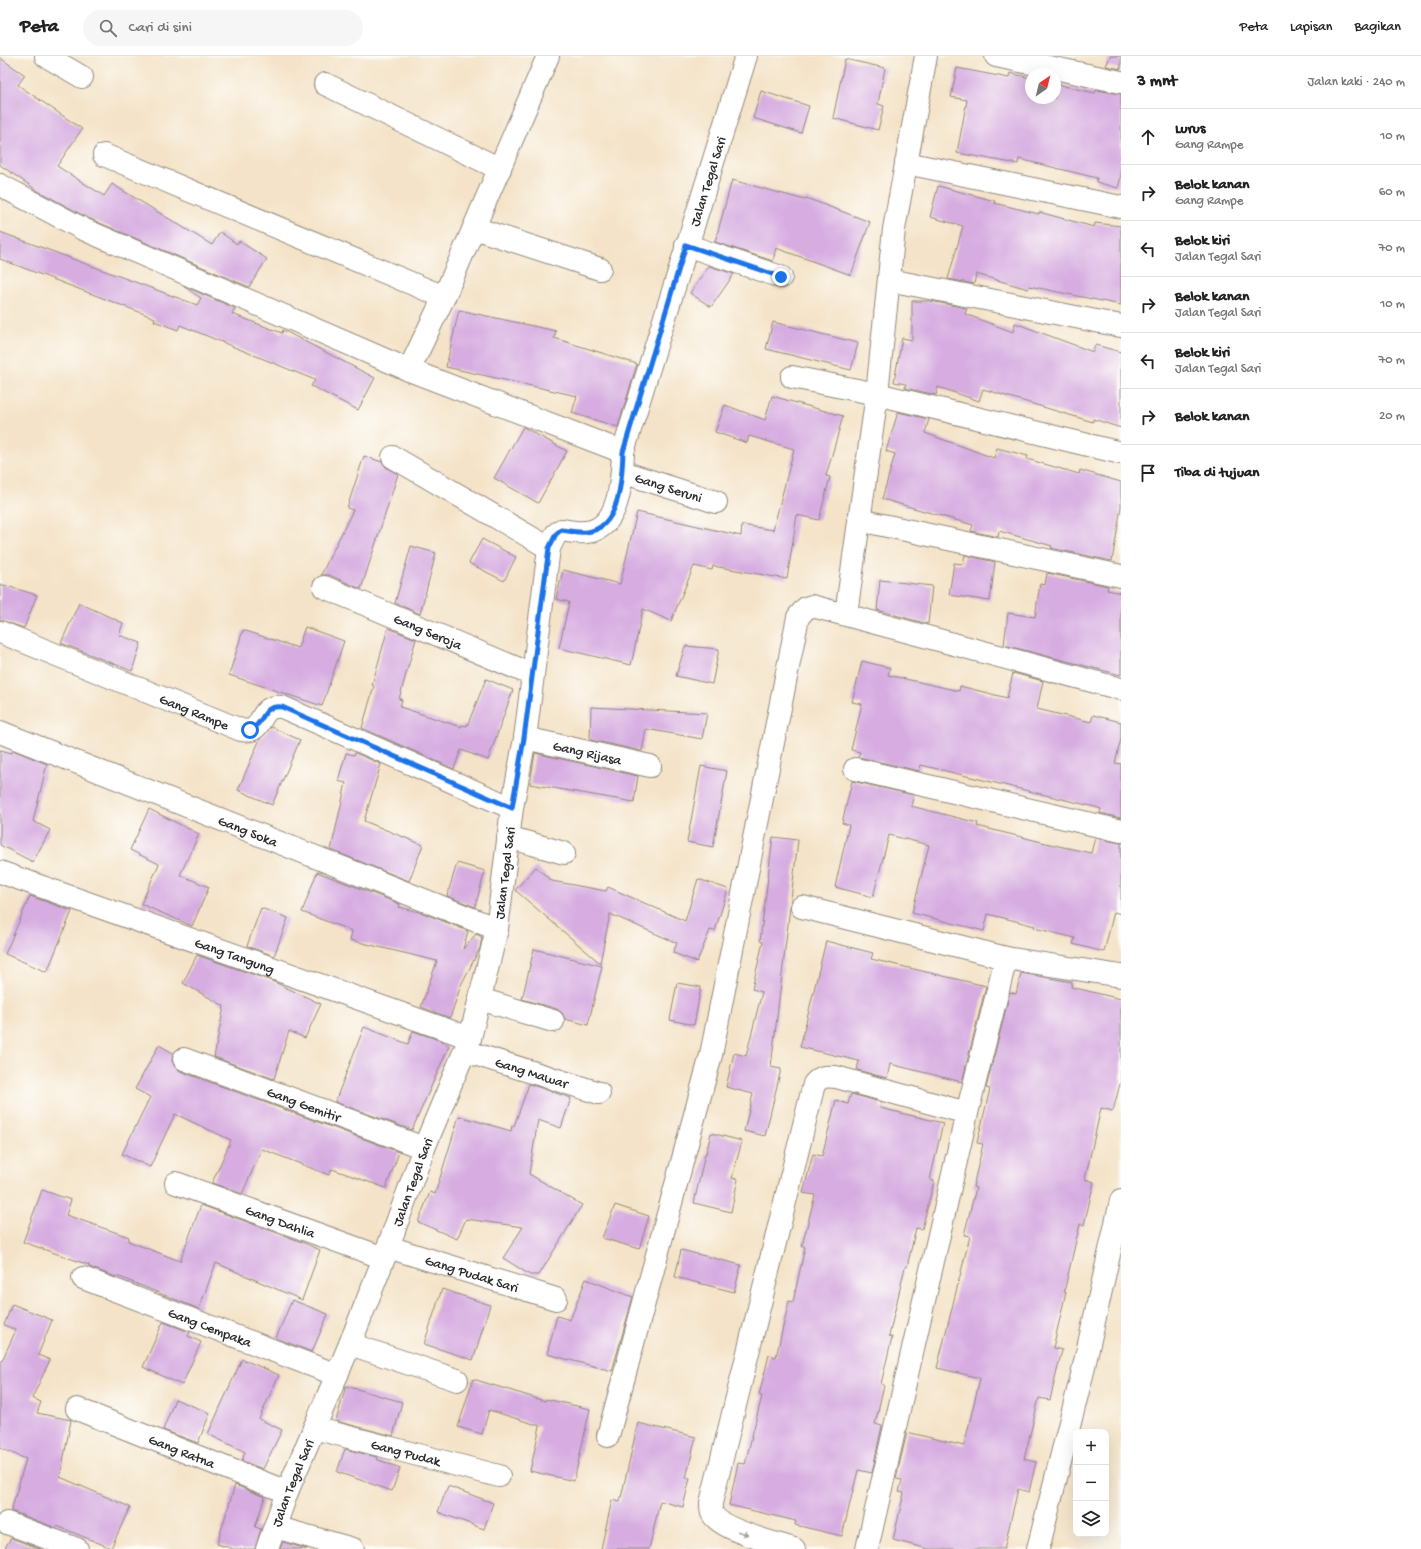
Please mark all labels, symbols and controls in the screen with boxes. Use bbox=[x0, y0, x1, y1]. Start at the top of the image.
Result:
search box bbox=[83, 10, 363, 46]
text: Peta bbox=[20, 16, 59, 39]
icon: search bbox=[97, 17, 119, 39]
text: Cari di sini bbox=[129, 19, 192, 37]
text: Peta bbox=[1240, 19, 1268, 36]
text: Lapisan bbox=[1290, 19, 1332, 36]
text: Bagikan bbox=[1354, 19, 1401, 36]
north arrow bbox=[1025, 68, 1061, 104]
text: 3 mnt bbox=[1137, 72, 1177, 92]
text: Jalan kaki · 240 m bbox=[1307, 75, 1405, 90]
text: Lurus bbox=[1175, 120, 1205, 138]
icon: ahead bbox=[1137, 126, 1159, 148]
text: 10 m bbox=[1380, 129, 1405, 144]
street label: Jalan Tegal Sari bbox=[688, 135, 731, 229]
text: Gang Rampe bbox=[1175, 138, 1243, 153]
text: Belok kanan bbox=[1175, 176, 1249, 194]
icon: right bbox=[1137, 182, 1159, 204]
text: 60 m bbox=[1379, 185, 1405, 200]
text: Gang Rampe bbox=[1175, 194, 1243, 209]
text: Belok kiri bbox=[1175, 232, 1230, 250]
icon: left bbox=[1137, 238, 1159, 260]
text: 70 m bbox=[1379, 241, 1405, 256]
text: Jalan Tegal Sari bbox=[1175, 250, 1261, 265]
route end bbox=[772, 268, 790, 286]
text: Belok kanan bbox=[1175, 288, 1249, 306]
icon: right bbox=[1137, 294, 1159, 316]
text: 10 m bbox=[1380, 297, 1405, 312]
text: Jalan Tegal Sari bbox=[1175, 306, 1261, 321]
text: Belok kiri bbox=[1175, 344, 1230, 362]
icon: left bbox=[1137, 350, 1159, 372]
text: 70 m bbox=[1379, 353, 1405, 368]
text: Jalan Tegal Sari bbox=[1175, 362, 1261, 377]
icon: right bbox=[1137, 406, 1159, 428]
text: Belok kanan bbox=[1175, 408, 1249, 426]
text: 20 m bbox=[1379, 409, 1405, 424]
icon: arrive bbox=[1137, 462, 1159, 484]
text: Tiba di tujuan bbox=[1175, 464, 1259, 482]
street label: Gang Seruni bbox=[632, 471, 704, 508]
street label: Gang Seroja bbox=[391, 611, 465, 656]
street label: Gang Rampe bbox=[156, 692, 232, 735]
route start bbox=[241, 721, 259, 739]
street label: Gang Rijasa bbox=[551, 739, 624, 771]
street label: Gang Soka bbox=[215, 813, 281, 853]
street label: Jalan Tegal Sari bbox=[492, 826, 521, 920]
street label: Gang Tangung bbox=[192, 935, 276, 979]
street label: Gang Mawar bbox=[492, 1055, 571, 1094]
street label: Gang Gemitir bbox=[264, 1084, 343, 1128]
street label: Jalan Tegal Sari bbox=[390, 1136, 438, 1229]
street label: Gang Dahlia bbox=[242, 1203, 318, 1244]
street label: Gang Pudak Sari bbox=[423, 1253, 520, 1298]
street label: Gang Cempaka bbox=[165, 1305, 254, 1353]
map controls bbox=[1073, 1429, 1109, 1537]
button: + bbox=[1073, 1429, 1109, 1465]
street label: Gang Ratna bbox=[146, 1432, 218, 1474]
street label: Jalan Tegal Sari bbox=[269, 1437, 320, 1530]
street label: Gang Pudak bbox=[369, 1437, 444, 1472]
button: − bbox=[1073, 1465, 1109, 1501]
button: layers bbox=[1073, 1501, 1109, 1537]
one-way arrow bbox=[738, 1530, 750, 1536]

